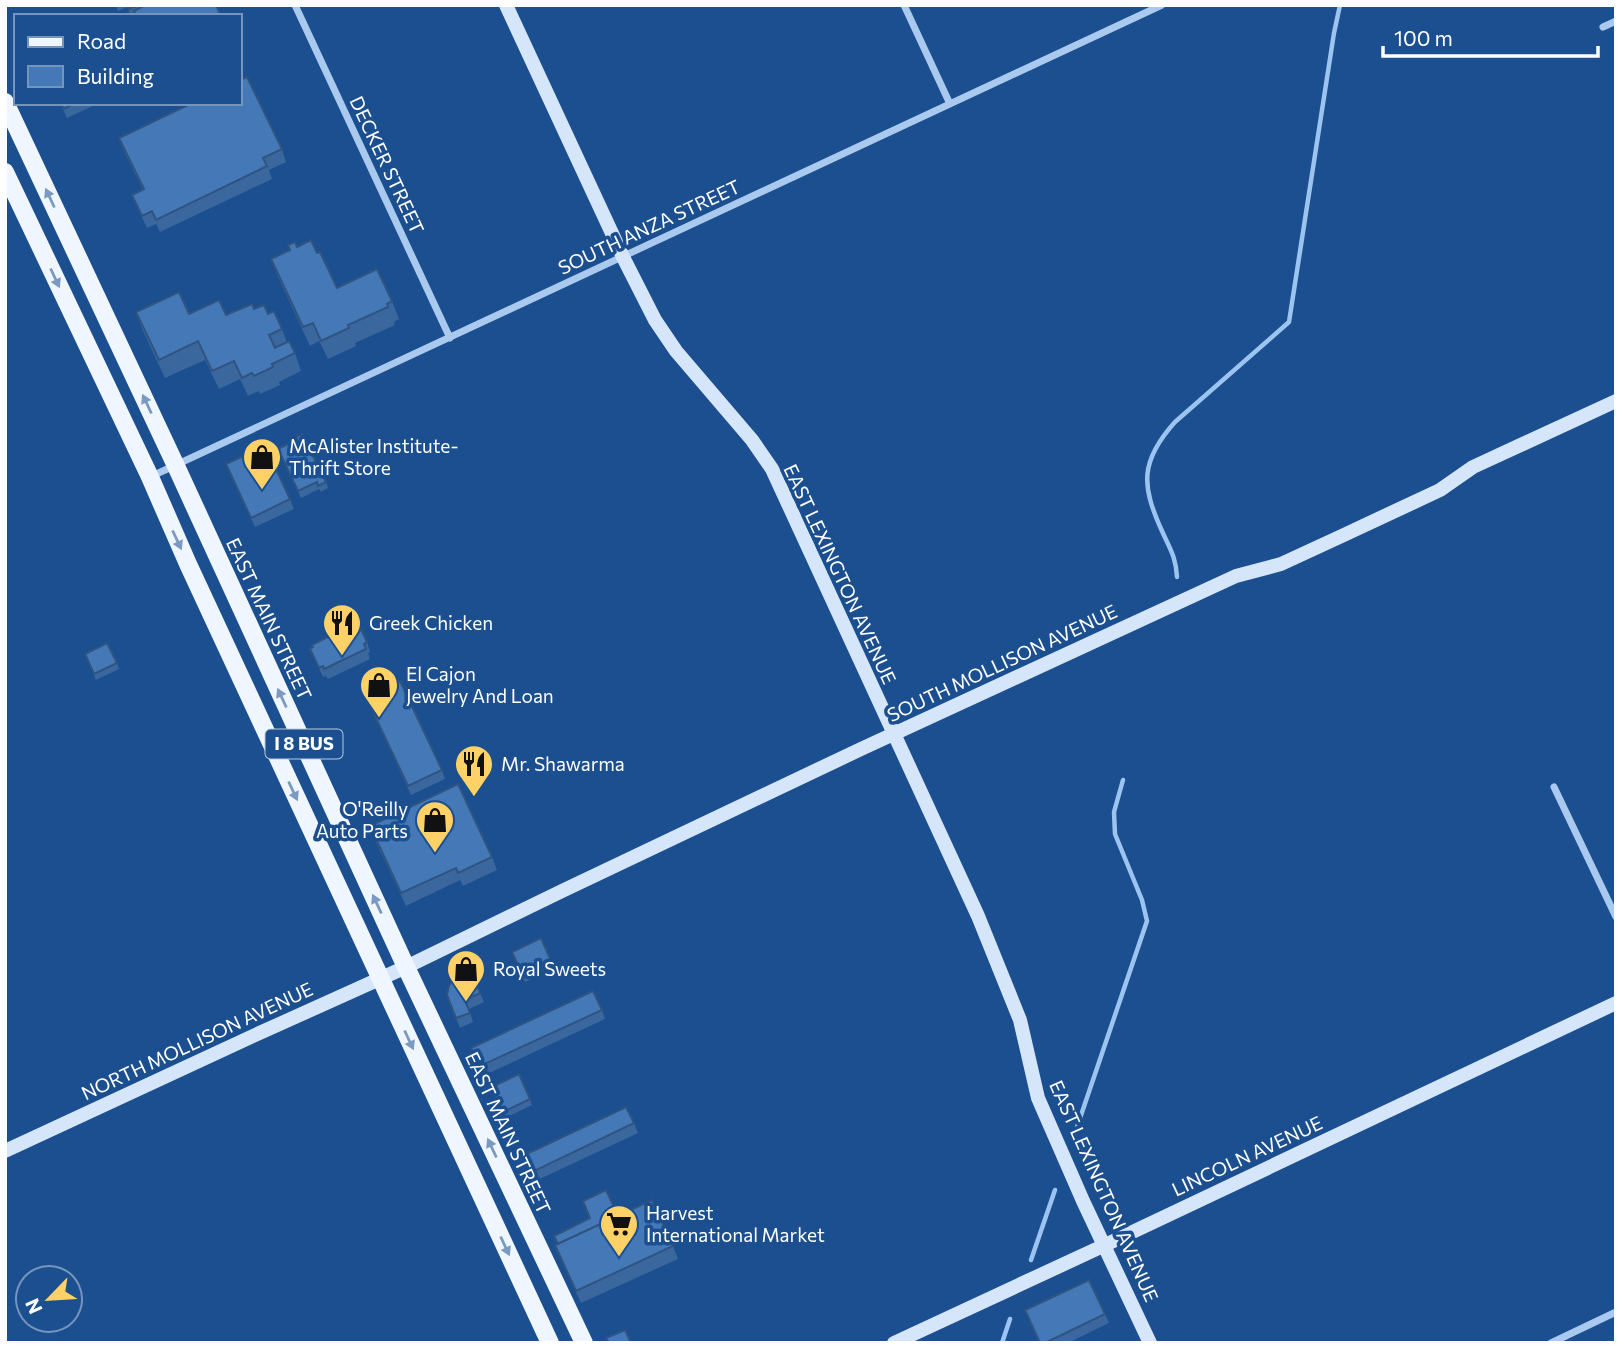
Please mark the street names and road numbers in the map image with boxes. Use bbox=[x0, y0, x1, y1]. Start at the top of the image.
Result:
street label: DECKER STREET bbox=[345, 92, 429, 237]
street label: SOUTH ANZA STREET bbox=[554, 174, 743, 279]
street label: EAST LEXINGTON AVENUE bbox=[779, 460, 902, 687]
street label: EAST MAIN STREET bbox=[222, 534, 317, 704]
street label: SOUTH MOLLISON AVENUE bbox=[883, 599, 1120, 726]
road number: I 8 BUS bbox=[266, 730, 342, 758]
street label: NORTH MOLLISON AVENUE bbox=[77, 977, 316, 1104]
street label: EAST MAIN STREET bbox=[461, 1048, 556, 1218]
street label: EAST LEXINGTON AVENUE bbox=[1045, 1076, 1164, 1305]
street label: LINCOLN AVENUE bbox=[1168, 1111, 1326, 1201]

